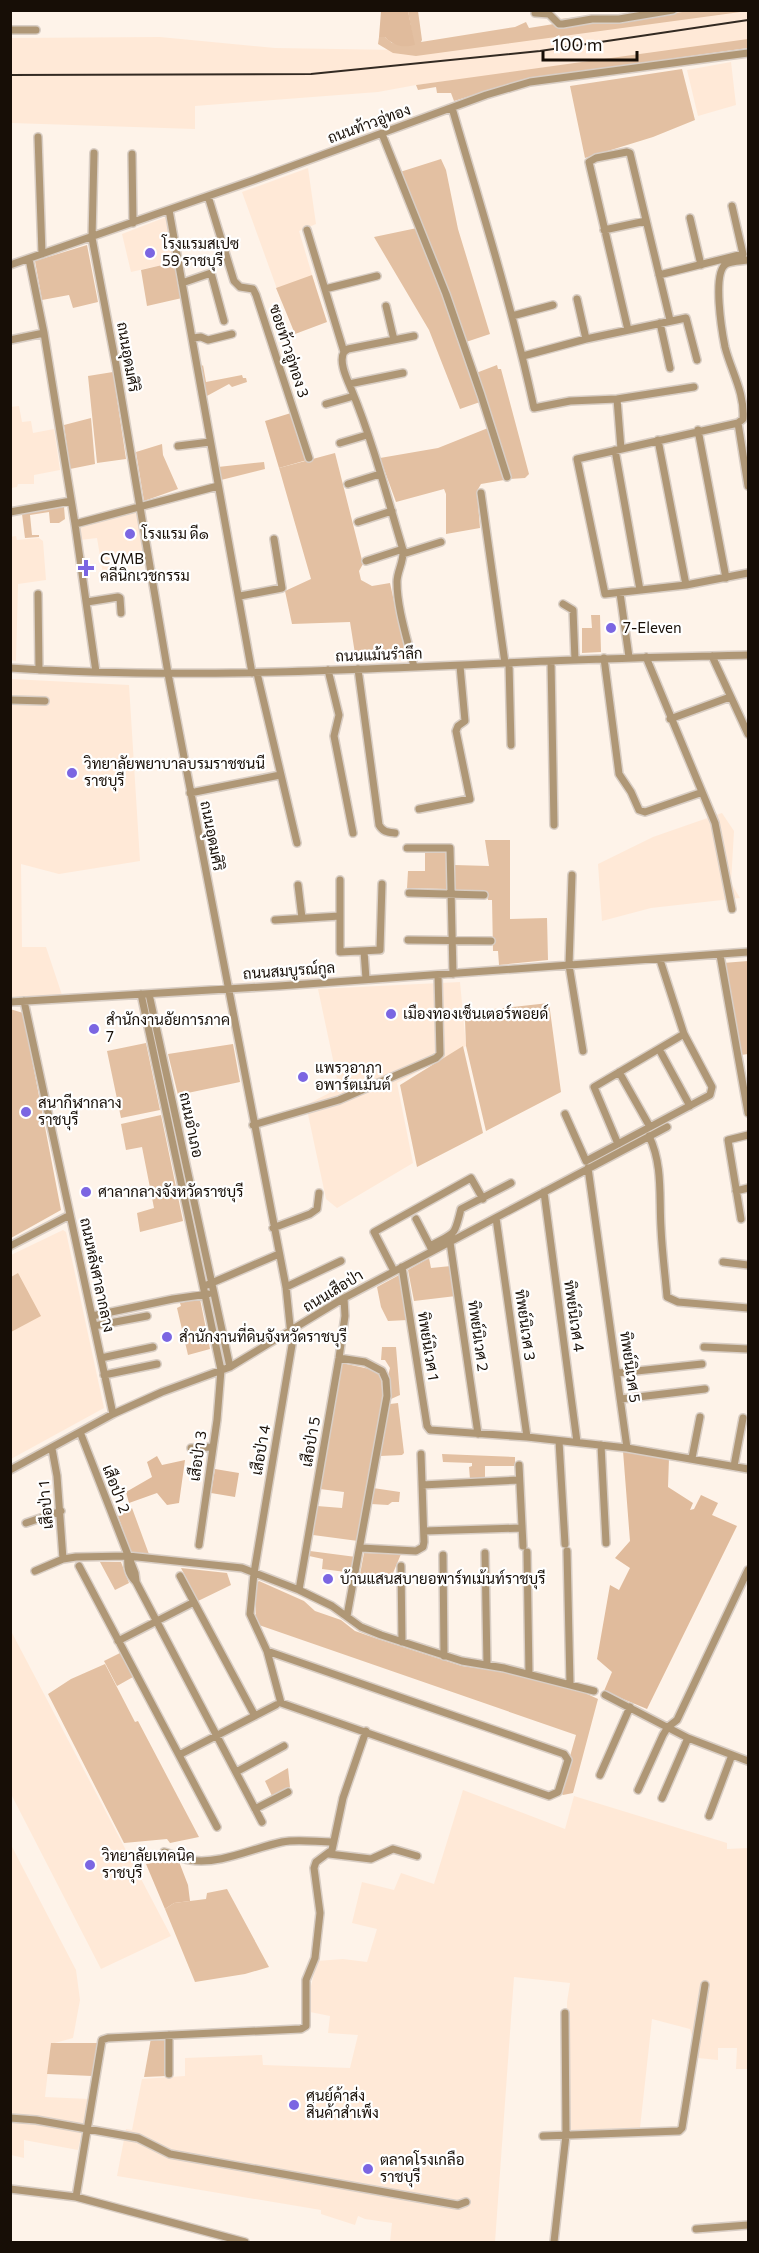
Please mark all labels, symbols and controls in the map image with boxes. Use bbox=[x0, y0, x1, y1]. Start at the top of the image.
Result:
scale bar bbox=[543, 24, 638, 62]
text: 100 m bbox=[552, 33, 602, 55]
street label: ถนนท้าวอู่ทอง bbox=[325, 100, 413, 148]
place label: โรงแรมสเปซ 59 ราชบุรี bbox=[161, 234, 239, 272]
marker: โรงแรมสเปซ 59 ราชบุรี bbox=[143, 246, 157, 260]
street label: ซอยท้าวอู่ทอง 3 bbox=[264, 302, 314, 400]
street label: ถนนอุดมศิริ bbox=[111, 320, 144, 394]
place label: โรงแรม ดี๑ bbox=[141, 524, 209, 542]
marker: โรงแรม ดี๑ bbox=[123, 527, 137, 541]
place label: CVMB คลีนิกเวชกรรม bbox=[100, 549, 190, 584]
marker: CVMB คลีนิกเวชกรรม bbox=[77, 559, 95, 577]
place label: 7-Eleven bbox=[623, 618, 682, 636]
marker: 7-Eleven bbox=[604, 621, 618, 635]
street label: ถนนแม้นรำลึก bbox=[335, 643, 423, 665]
place label: วิทยาลัยพยาบาลบรมราชชนนี ราชบุรี bbox=[84, 754, 265, 792]
marker: วิทยาลัยพยาบาลบรมราชชนนี ราชบุรี bbox=[65, 766, 79, 780]
street label: ถนนอุดมศิริ bbox=[194, 799, 229, 873]
street label: ถนนสมบูรณ์กูล bbox=[242, 958, 336, 984]
place label: เมืองทองเซ็นเตอร์พอยด์ bbox=[403, 1003, 548, 1022]
marker: เมืองทองเซ็นเตอร์พอยด์ bbox=[384, 1007, 398, 1021]
place label: สำนักงานอัยการภาค 7 bbox=[106, 1010, 230, 1045]
marker: สำนักงานอัยการภาค 7 bbox=[87, 1022, 101, 1036]
place label: แพรวอาภา อพาร์ตเม้นต์ bbox=[315, 1058, 391, 1093]
marker: แพรวอาภา อพาร์ตเม้นต์ bbox=[296, 1070, 310, 1084]
street label: ถนนอำเภอ bbox=[176, 1090, 208, 1159]
place label: สนากีฬากลาง ราชบุรี bbox=[38, 1093, 122, 1131]
marker: สนากีฬากลาง ราชบุรี bbox=[19, 1105, 33, 1119]
place label: ศาลากลางจังหวัดราชบุรี bbox=[98, 1182, 244, 1203]
marker: ศาลากลางจังหวัดราชบุรี bbox=[79, 1185, 93, 1199]
street label: ถนนหลังศาลากลาง bbox=[77, 1216, 119, 1334]
street label: ถนนเสือป่า bbox=[299, 1265, 366, 1315]
street label: ทิพย์นิเวศ 4 bbox=[561, 1279, 589, 1353]
street label: ทิพย์นิเวศ 3 bbox=[512, 1288, 540, 1362]
street label: ทิพย์นิเวศ 2 bbox=[465, 1299, 493, 1372]
street label: ทิพย์นิเวศ 1 bbox=[415, 1310, 443, 1382]
place label: สำนักงานที่ดินจังหวัดราชบุรี bbox=[179, 1322, 347, 1348]
marker: สำนักงานที่ดินจังหวัดราชบุรี bbox=[160, 1330, 174, 1344]
street label: ทิพย์นิเวศ 5 bbox=[617, 1330, 645, 1404]
street label: เสือป่า 5 bbox=[297, 1415, 323, 1468]
street label: เสือป่า 4 bbox=[247, 1423, 273, 1477]
street label: เสือป่า 3 bbox=[185, 1430, 209, 1482]
street label: เสือป่า 2 bbox=[99, 1462, 134, 1515]
street label: เสือป่า 1 bbox=[34, 1480, 56, 1530]
place label: บ้านแสนสบายอพาร์ทเม้นท์ราชบุรี bbox=[340, 1569, 546, 1590]
marker: บ้านแสนสบายอพาร์ทเม้นท์ราชบุรี bbox=[321, 1572, 335, 1586]
place label: วิทยาลัยเทคนิค ราชบุรี bbox=[102, 1846, 195, 1884]
marker: วิทยาลัยเทคนิค ราชบุรี bbox=[83, 1858, 97, 1872]
place label: ศูนย์ค้าส่ง สินค้าสำเพ็ง bbox=[306, 2086, 379, 2121]
marker: ศูนย์ค้าส่ง สินค้าสำเพ็ง bbox=[287, 2098, 301, 2112]
place label: ตลาดโรงเกลือ ราชบุรี bbox=[380, 2150, 465, 2188]
marker: ตลาดโรงเกลือ ราชบุรี bbox=[361, 2162, 375, 2176]

